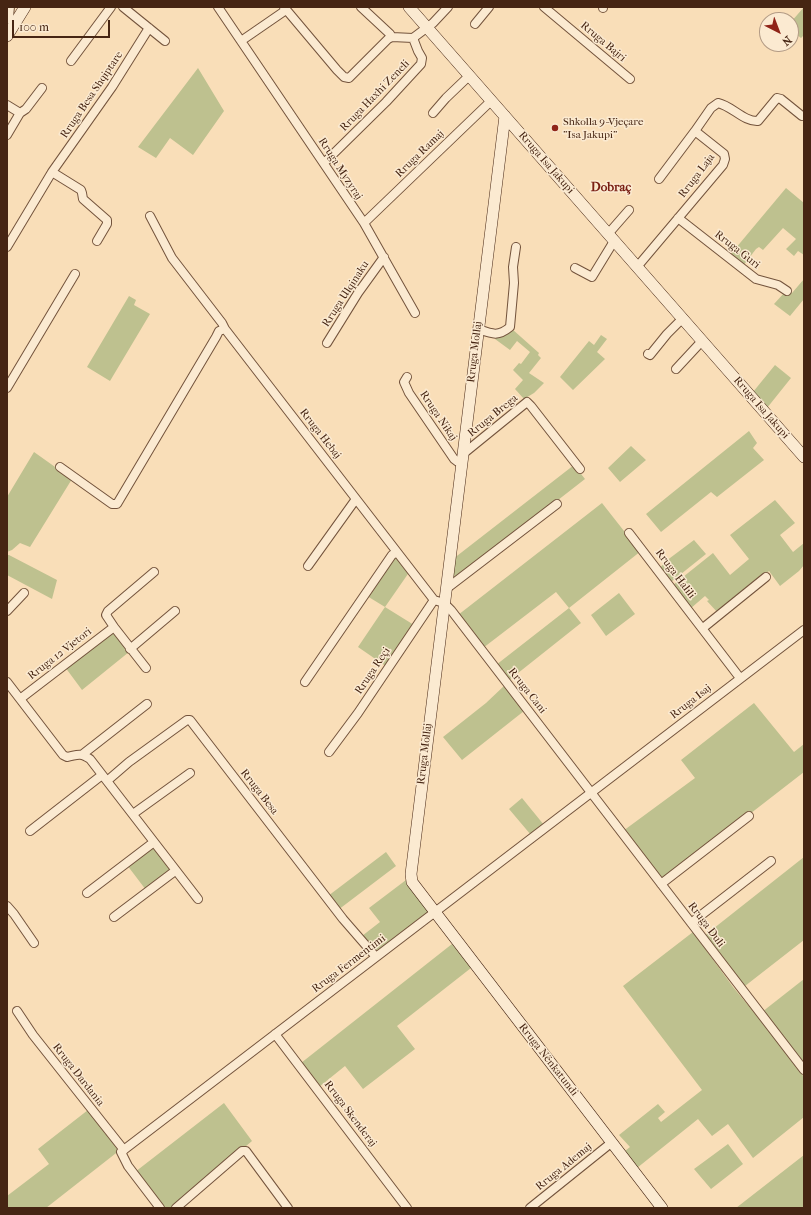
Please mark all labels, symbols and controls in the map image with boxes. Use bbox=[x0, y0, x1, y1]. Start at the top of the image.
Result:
scale bar bbox=[14, 12, 112, 38]
north arrow bbox=[759, 12, 799, 52]
street label: Rruga Bajri bbox=[578, 19, 628, 65]
text: 100 m bbox=[19, 20, 49, 34]
text: N bbox=[779, 33, 794, 48]
street label: Rruga Besa Shqiptare bbox=[58, 49, 126, 141]
street label: Rruga Haxhi Zeneli bbox=[337, 57, 413, 135]
place label: Shkolla 9-Vjeçare "Isa Jakupi" bbox=[563, 115, 643, 141]
marker: Shkolla 9-Vjeçare "Isa Jakupi" bbox=[550, 123, 560, 133]
street label: Rruga Ramaj bbox=[393, 128, 447, 180]
street label: Rruga Isa Jakupi bbox=[515, 129, 577, 197]
street label: Rruga Myzyraj bbox=[315, 136, 365, 202]
street label: Rruga Laja bbox=[676, 151, 718, 201]
district label: Dobraç bbox=[591, 180, 631, 196]
street label: Rruga Guri bbox=[712, 228, 762, 272]
street label: Rruga Ulqinaku bbox=[320, 259, 372, 329]
street label: Rruga Mollaj bbox=[465, 321, 485, 383]
street label: Rruga Isa Jakupi bbox=[730, 374, 792, 442]
street label: Rruga Nikaj bbox=[417, 389, 459, 443]
street label: Rruga Brega bbox=[465, 392, 521, 440]
street label: Rruga Hebaj bbox=[296, 406, 344, 462]
street label: Rruga Halili bbox=[652, 547, 698, 601]
street label: Rruga 12 Vjetori bbox=[26, 625, 94, 683]
street label: Rruga Reçi bbox=[353, 645, 393, 697]
street label: Rruga Cani bbox=[505, 666, 549, 716]
street label: Rruga Isaj bbox=[668, 682, 714, 722]
street label: Rruga Mollaj bbox=[415, 723, 435, 785]
street label: Rruga Besa bbox=[237, 767, 281, 817]
street label: Rruga Duli bbox=[685, 900, 727, 950]
street label: Rruga Fermentimi bbox=[310, 932, 388, 996]
street label: Rruga Nënkatundi bbox=[516, 1021, 580, 1099]
street label: Rruga Dardania bbox=[49, 1041, 107, 1109]
street label: Rruga Skenderaj bbox=[321, 1078, 379, 1150]
street label: Rruga Ademaj bbox=[533, 1141, 595, 1193]

